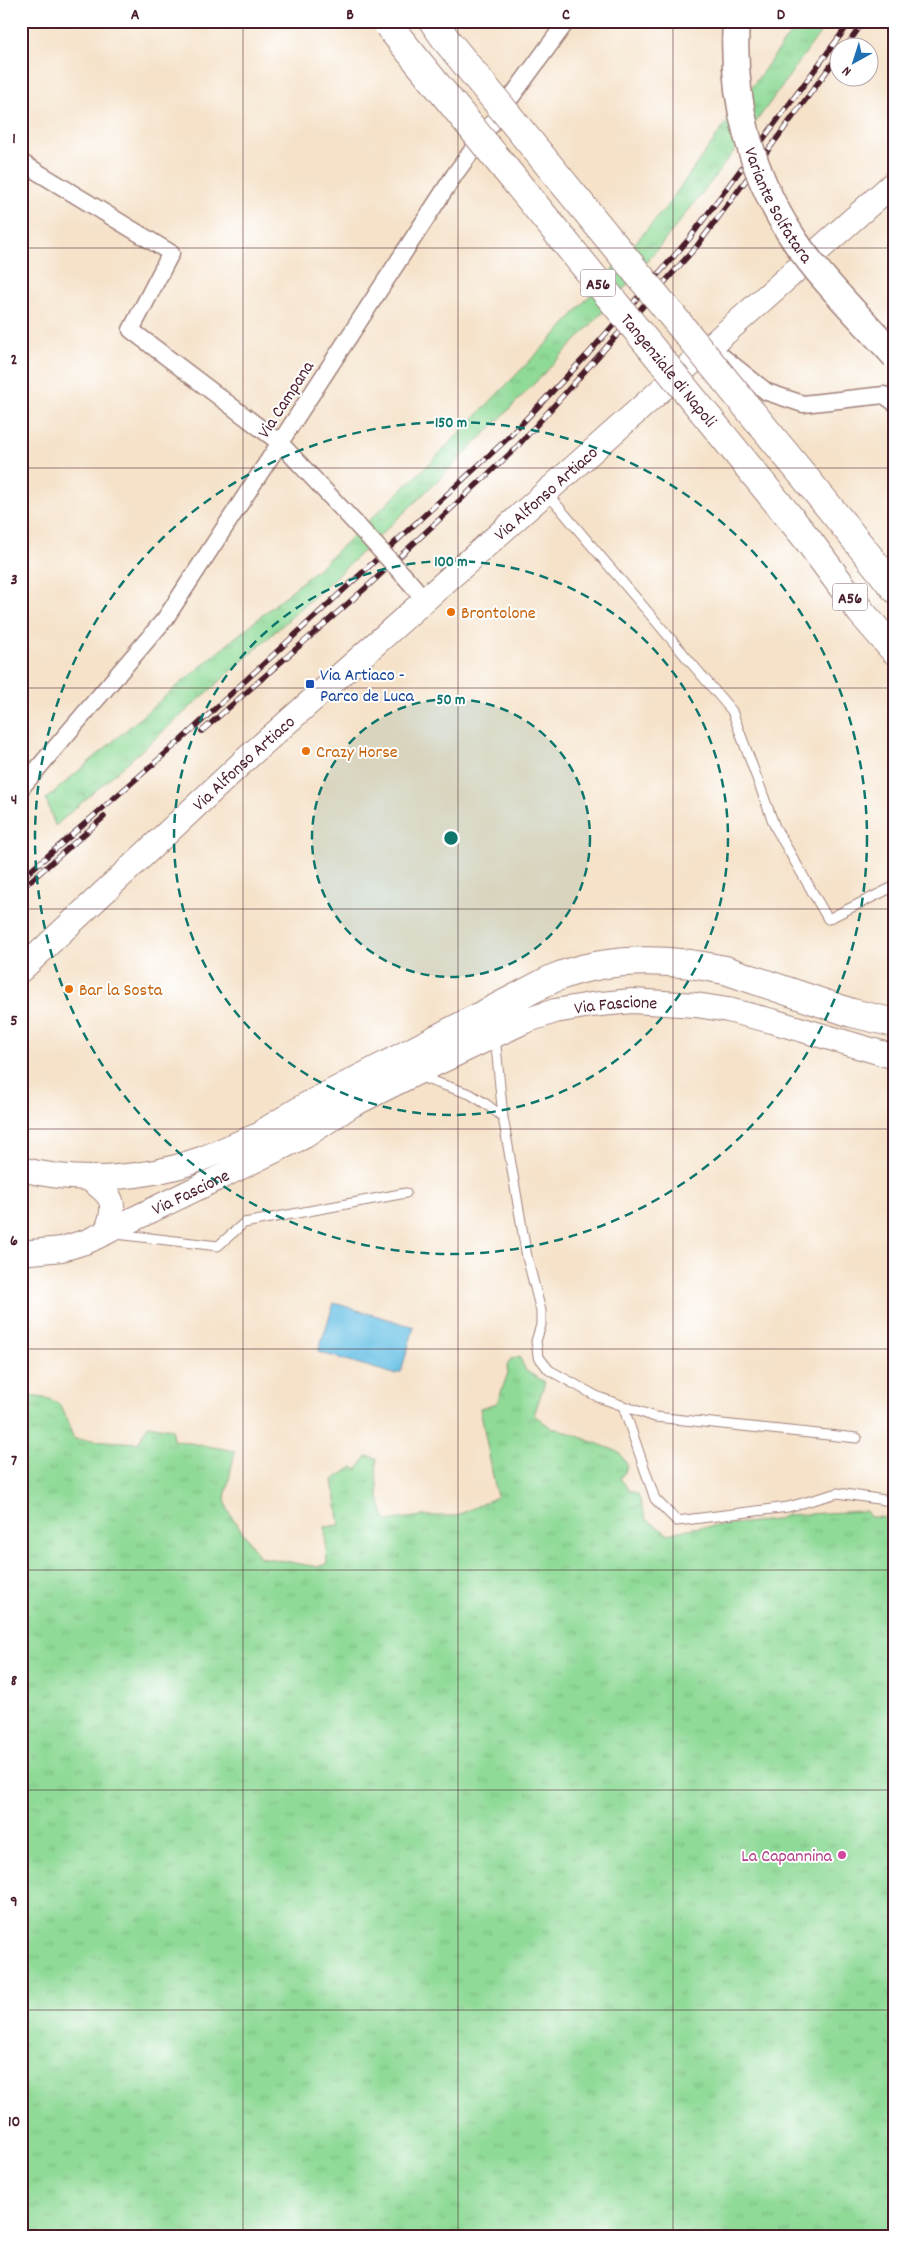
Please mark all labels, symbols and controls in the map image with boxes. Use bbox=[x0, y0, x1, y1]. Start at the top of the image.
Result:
text: A bbox=[131, 4, 140, 27]
text: B bbox=[346, 4, 354, 27]
text: C bbox=[562, 4, 570, 27]
text: D bbox=[777, 4, 786, 27]
north arrow bbox=[828, 38, 878, 88]
text: N bbox=[838, 61, 856, 80]
text: 1 bbox=[12, 128, 16, 151]
street label: Variante Solfatara bbox=[736, 145, 817, 270]
road number: A56 bbox=[580, 270, 616, 296]
street label: Tangenziale di Napoli bbox=[613, 309, 721, 434]
text: 2 bbox=[11, 349, 18, 372]
street label: Via Campana bbox=[253, 356, 322, 444]
text: 150 m bbox=[435, 413, 467, 435]
street label: Via Alfonso Artiaco bbox=[490, 442, 604, 548]
text: 100 m bbox=[434, 552, 468, 574]
text: 3 bbox=[10, 569, 18, 592]
road number: A56 bbox=[832, 584, 868, 610]
place label: Brontolone bbox=[461, 602, 536, 627]
marker: Brontolone bbox=[445, 606, 457, 618]
place label: Via Artiaco - Parco de Luca bbox=[320, 664, 414, 710]
marker: Via Artiaco - Parco de Luca bbox=[304, 678, 316, 690]
text: 50 m bbox=[437, 690, 465, 712]
street label: Via Alfonso Artiaco bbox=[188, 711, 302, 818]
place label: Crazy Horse bbox=[316, 741, 398, 766]
marker: Crazy Horse bbox=[300, 745, 312, 757]
text: 4 bbox=[11, 789, 17, 812]
centre of rings bbox=[442, 829, 460, 847]
place label: Bar la Sosta bbox=[79, 979, 163, 1004]
marker: Bar la Sosta bbox=[63, 983, 75, 995]
street label: Via Fascione bbox=[573, 991, 658, 1023]
text: 5 bbox=[10, 1010, 18, 1033]
street label: Via Fascione bbox=[148, 1164, 234, 1223]
text: 6 bbox=[10, 1230, 18, 1253]
text: 7 bbox=[11, 1450, 17, 1473]
text: 8 bbox=[11, 1670, 18, 1693]
place label: La Capannina bbox=[741, 1845, 833, 1870]
marker: La Capannina bbox=[836, 1849, 848, 1861]
text: 9 bbox=[10, 1891, 18, 1914]
text: 10 bbox=[8, 2111, 20, 2134]

